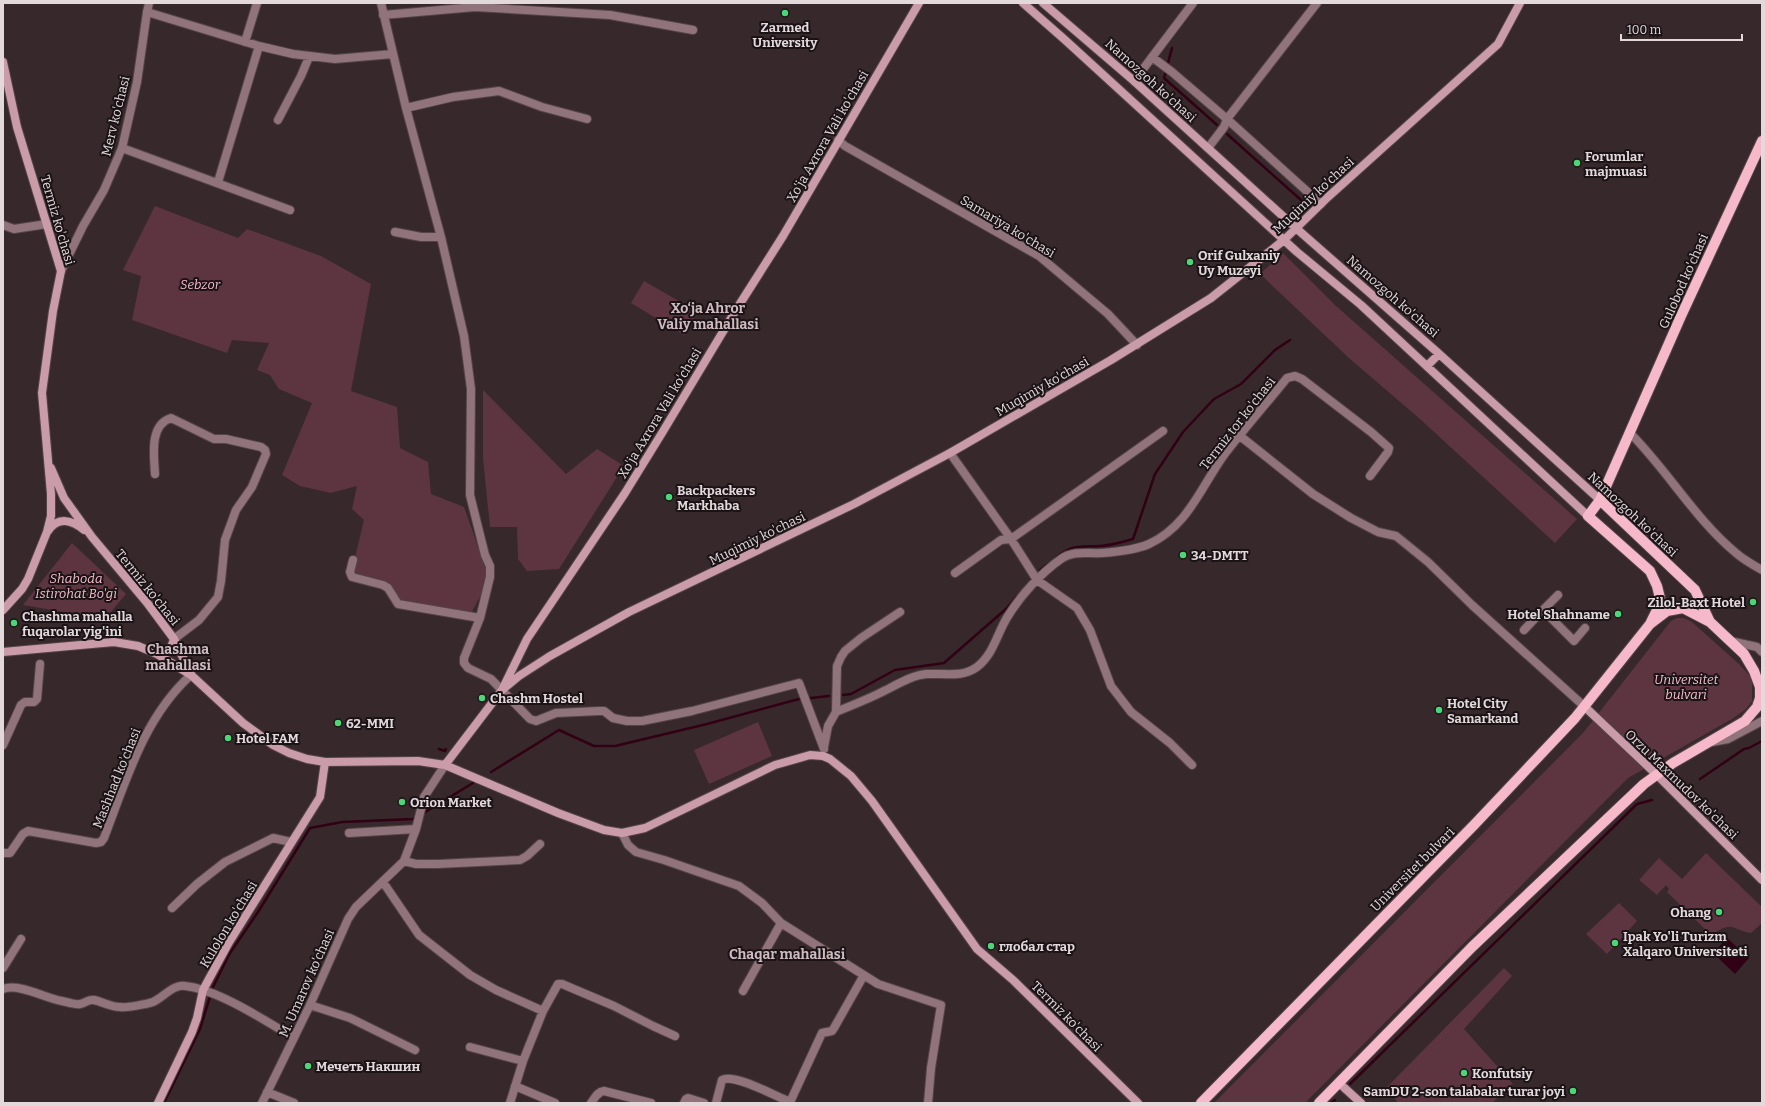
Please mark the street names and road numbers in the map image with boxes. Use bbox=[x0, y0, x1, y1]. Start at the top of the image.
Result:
street label: Namozgoh ko'chasi bbox=[1102, 36, 1199, 125]
street label: Xo'ja Axrora Vali ko'chasi bbox=[784, 68, 871, 205]
street label: Merv ko'chasi bbox=[98, 74, 133, 158]
street label: Muqimiy ko'chasi bbox=[1270, 154, 1357, 237]
street label: Termiz ko'chasi bbox=[37, 173, 78, 267]
street label: Samariya ko'chasi bbox=[958, 192, 1058, 261]
street label: Gulobod ko'chasi bbox=[1656, 231, 1711, 331]
street label: Namozgoh ko'chasi bbox=[1344, 252, 1442, 340]
street label: Xo'ja Axrora Vali ko'chasi bbox=[615, 345, 704, 481]
street label: Muqimiy ko'chasi bbox=[993, 354, 1092, 419]
street label: Termiz tor ko'chasi bbox=[1197, 374, 1278, 473]
street label: Namozgoh ko'chasi bbox=[1585, 469, 1681, 560]
street label: Muqimiy ko'chasi bbox=[707, 509, 808, 568]
street label: Termiz ko'chasi bbox=[113, 546, 183, 628]
street label: Mashhad ko'chasi bbox=[90, 726, 143, 830]
street label: Orzu Maxmudov ko'chasi bbox=[1622, 727, 1741, 842]
street label: Universitet bulvari bbox=[1367, 824, 1457, 914]
street label: Kulolon ko'chasi bbox=[197, 878, 260, 970]
street label: M. Umarov ko'chasi bbox=[276, 927, 337, 1039]
street label: Termiz ko'chasi bbox=[1028, 978, 1105, 1055]

